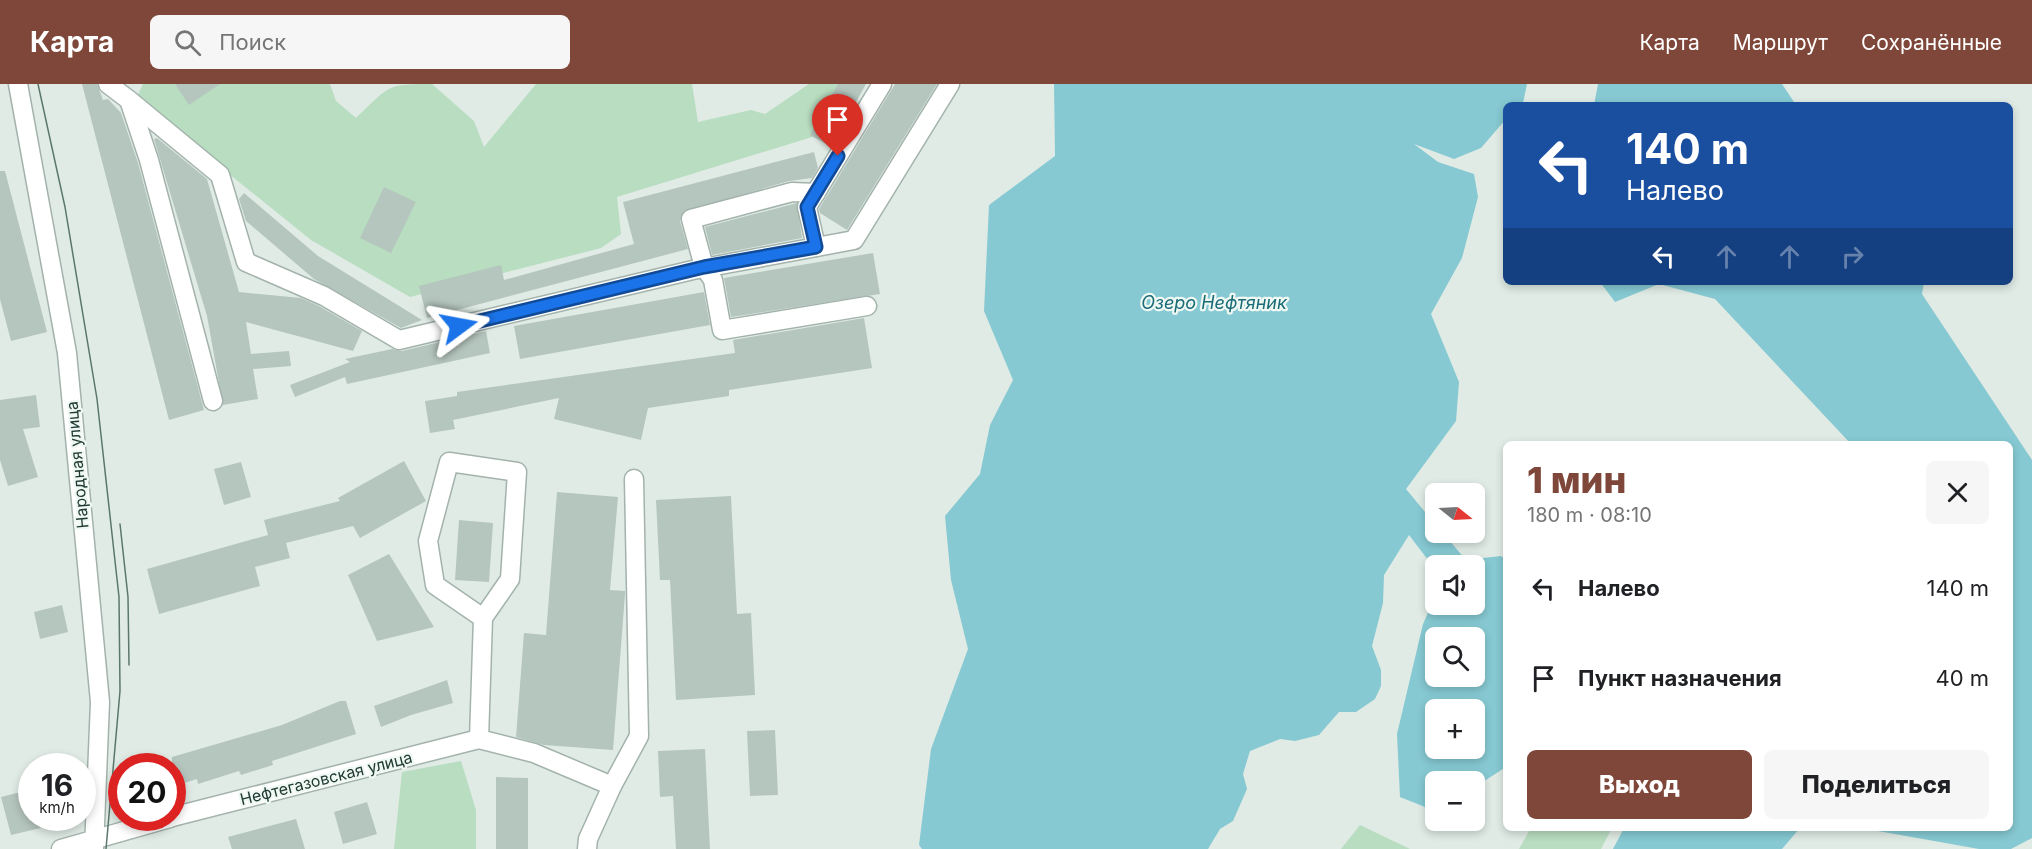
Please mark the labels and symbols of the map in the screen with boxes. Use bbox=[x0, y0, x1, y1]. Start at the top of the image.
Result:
pin bbox=[812, 94, 863, 156]
water label: Озеро Нефтяник bbox=[1141, 292, 1288, 313]
position arrow bbox=[427, 294, 491, 358]
street label: Народная улица bbox=[61, 401, 93, 529]
north arrow bbox=[1425, 483, 1485, 543]
street label: Нефтегазовская улица bbox=[238, 747, 414, 809]
speed limit sign: 20 bbox=[108, 753, 186, 831]

